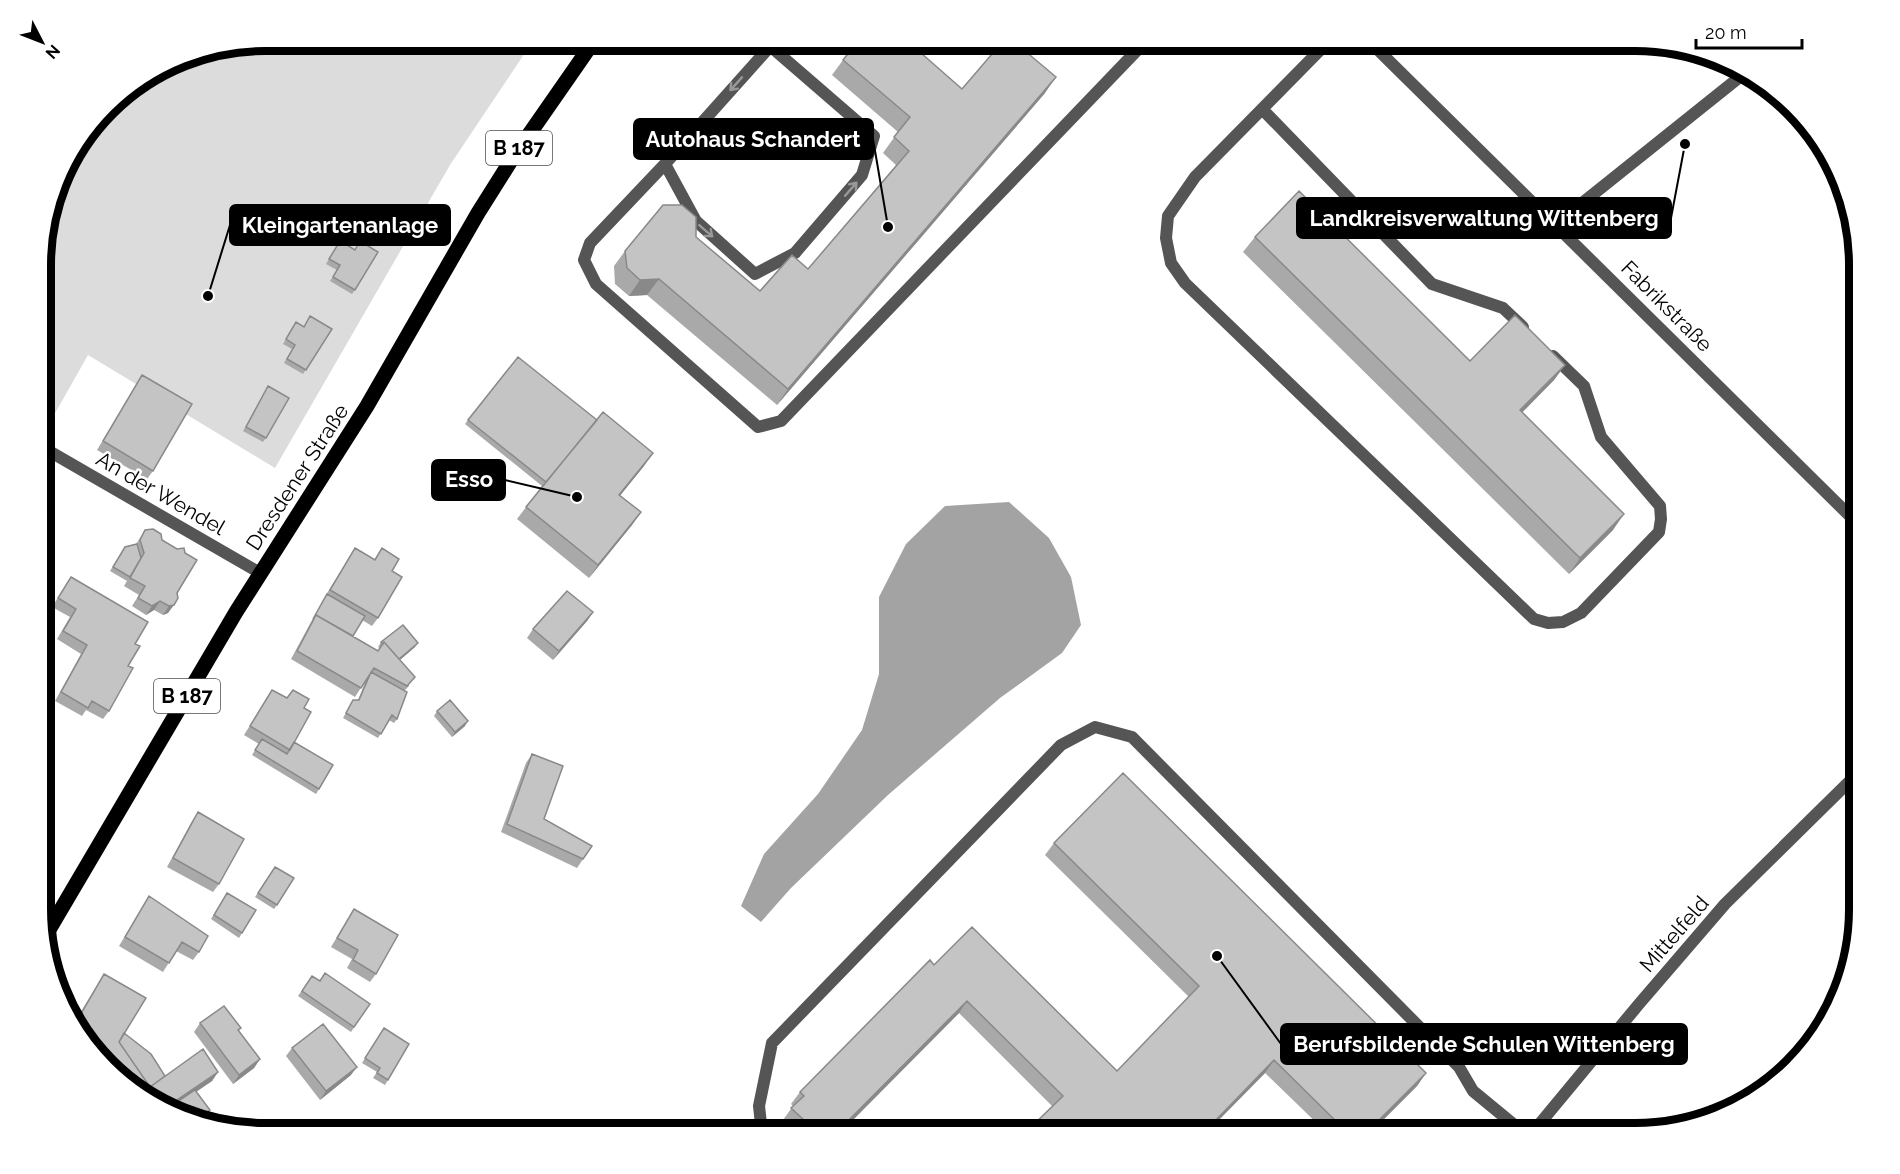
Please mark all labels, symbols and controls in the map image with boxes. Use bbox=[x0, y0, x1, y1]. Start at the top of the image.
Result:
north arrow bbox=[12, 12, 72, 72]
scale bar bbox=[1696, 12, 1802, 50]
text: 20 m bbox=[1705, 22, 1747, 43]
text: N bbox=[42, 41, 64, 63]
one-way arrow bbox=[729, 76, 743, 91]
callout: Autohaus Schandert bbox=[634, 119, 873, 159]
text: Autohaus Schandert bbox=[646, 126, 861, 152]
road number: B 187 bbox=[486, 131, 552, 165]
one-way arrow bbox=[844, 182, 858, 197]
callout: Landkreisverwaltung Wittenberg bbox=[1297, 198, 1671, 238]
callout: Kleingartenanlage bbox=[230, 205, 450, 245]
text: Landkreisverwaltung Wittenberg bbox=[1309, 205, 1659, 231]
text: Kleingartenanlage bbox=[242, 212, 438, 238]
one-way arrow bbox=[699, 224, 714, 238]
street label: Fabrikstraße bbox=[1616, 255, 1718, 357]
street label: Dresdener Straße bbox=[240, 399, 354, 555]
street label: An der Wendel bbox=[92, 446, 230, 540]
callout: Esso bbox=[432, 460, 505, 500]
text: Esso bbox=[445, 466, 493, 492]
road number: B 187 bbox=[154, 679, 220, 713]
street label: Mittelfeld bbox=[1634, 891, 1714, 977]
callout: Berufsbildende Schulen Wittenberg bbox=[1281, 1024, 1687, 1064]
text: Berufsbildende Schulen Wittenberg bbox=[1293, 1031, 1675, 1057]

